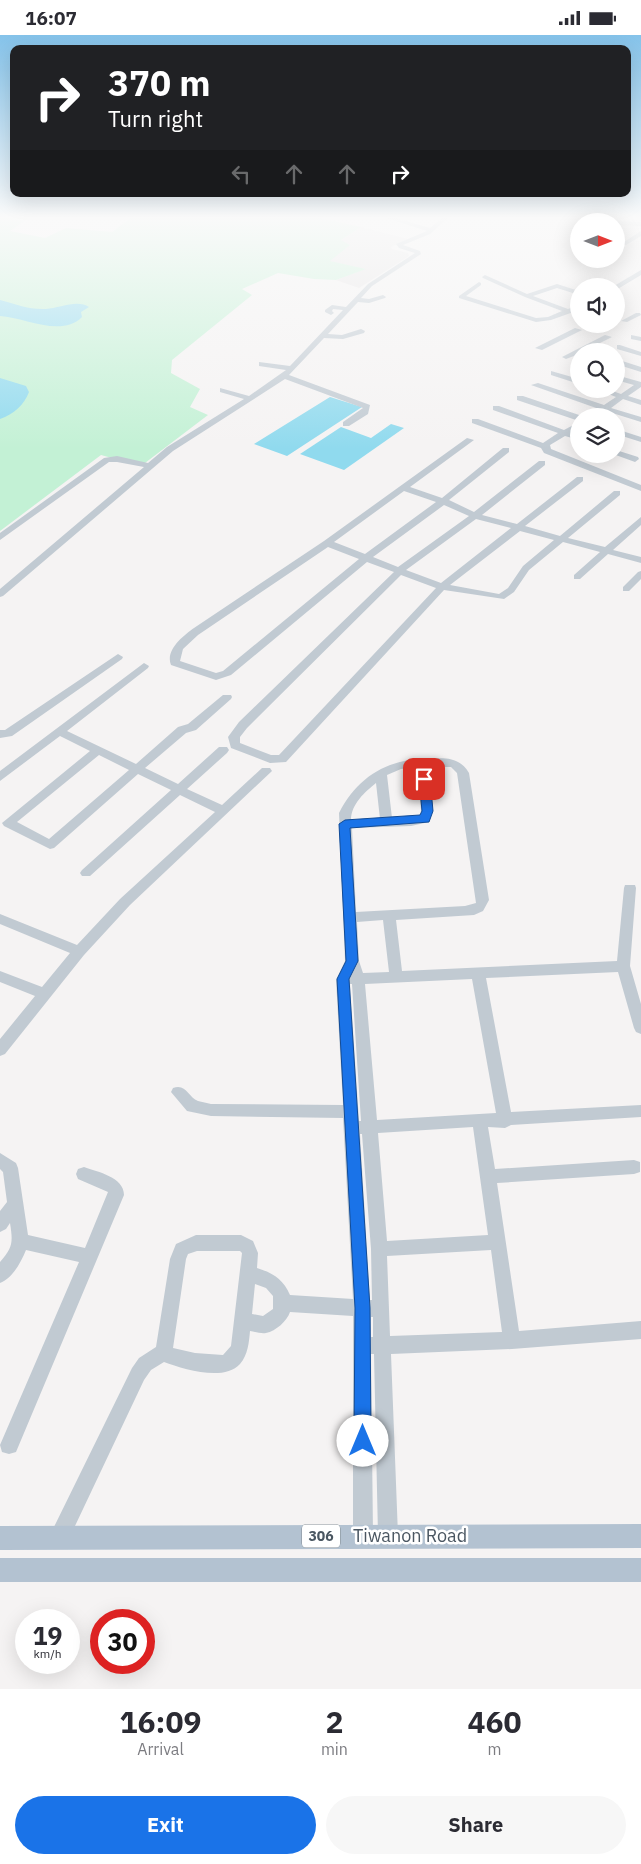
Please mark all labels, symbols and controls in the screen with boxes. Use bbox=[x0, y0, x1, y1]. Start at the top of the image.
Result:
text: 16:07 bbox=[25, 6, 77, 30]
text: 370 m bbox=[108, 60, 211, 106]
icon: right bbox=[25, 65, 90, 130]
text: Turn right bbox=[108, 104, 203, 133]
icon: left bbox=[227, 160, 255, 188]
icon: ahead bbox=[280, 160, 308, 188]
icon: ahead bbox=[333, 160, 361, 188]
icon: right bbox=[386, 160, 414, 188]
north arrow bbox=[570, 213, 625, 267]
map controls bbox=[570, 213, 625, 463]
button: sound bbox=[570, 278, 625, 333]
button: search bbox=[570, 343, 625, 398]
button: layers bbox=[570, 408, 625, 463]
pin bbox=[403, 758, 445, 800]
icon: arrive bbox=[410, 765, 438, 793]
position arrow bbox=[336, 1414, 388, 1466]
street label: Tiwanon Road bbox=[353, 1524, 467, 1547]
road number: 306 bbox=[302, 1525, 340, 1547]
speed limit sign: 30 bbox=[90, 1609, 155, 1674]
text: 19 bbox=[32, 1619, 63, 1652]
text: km/h bbox=[33, 1646, 62, 1661]
text: 16:09 bbox=[120, 1702, 201, 1741]
text: 2 bbox=[325, 1702, 343, 1741]
text: 460 bbox=[467, 1702, 521, 1741]
text: Arrival bbox=[137, 1739, 184, 1759]
text: min bbox=[321, 1739, 348, 1759]
text: m bbox=[487, 1739, 501, 1759]
button: Exit bbox=[15, 1796, 316, 1854]
button: Share bbox=[326, 1796, 626, 1854]

